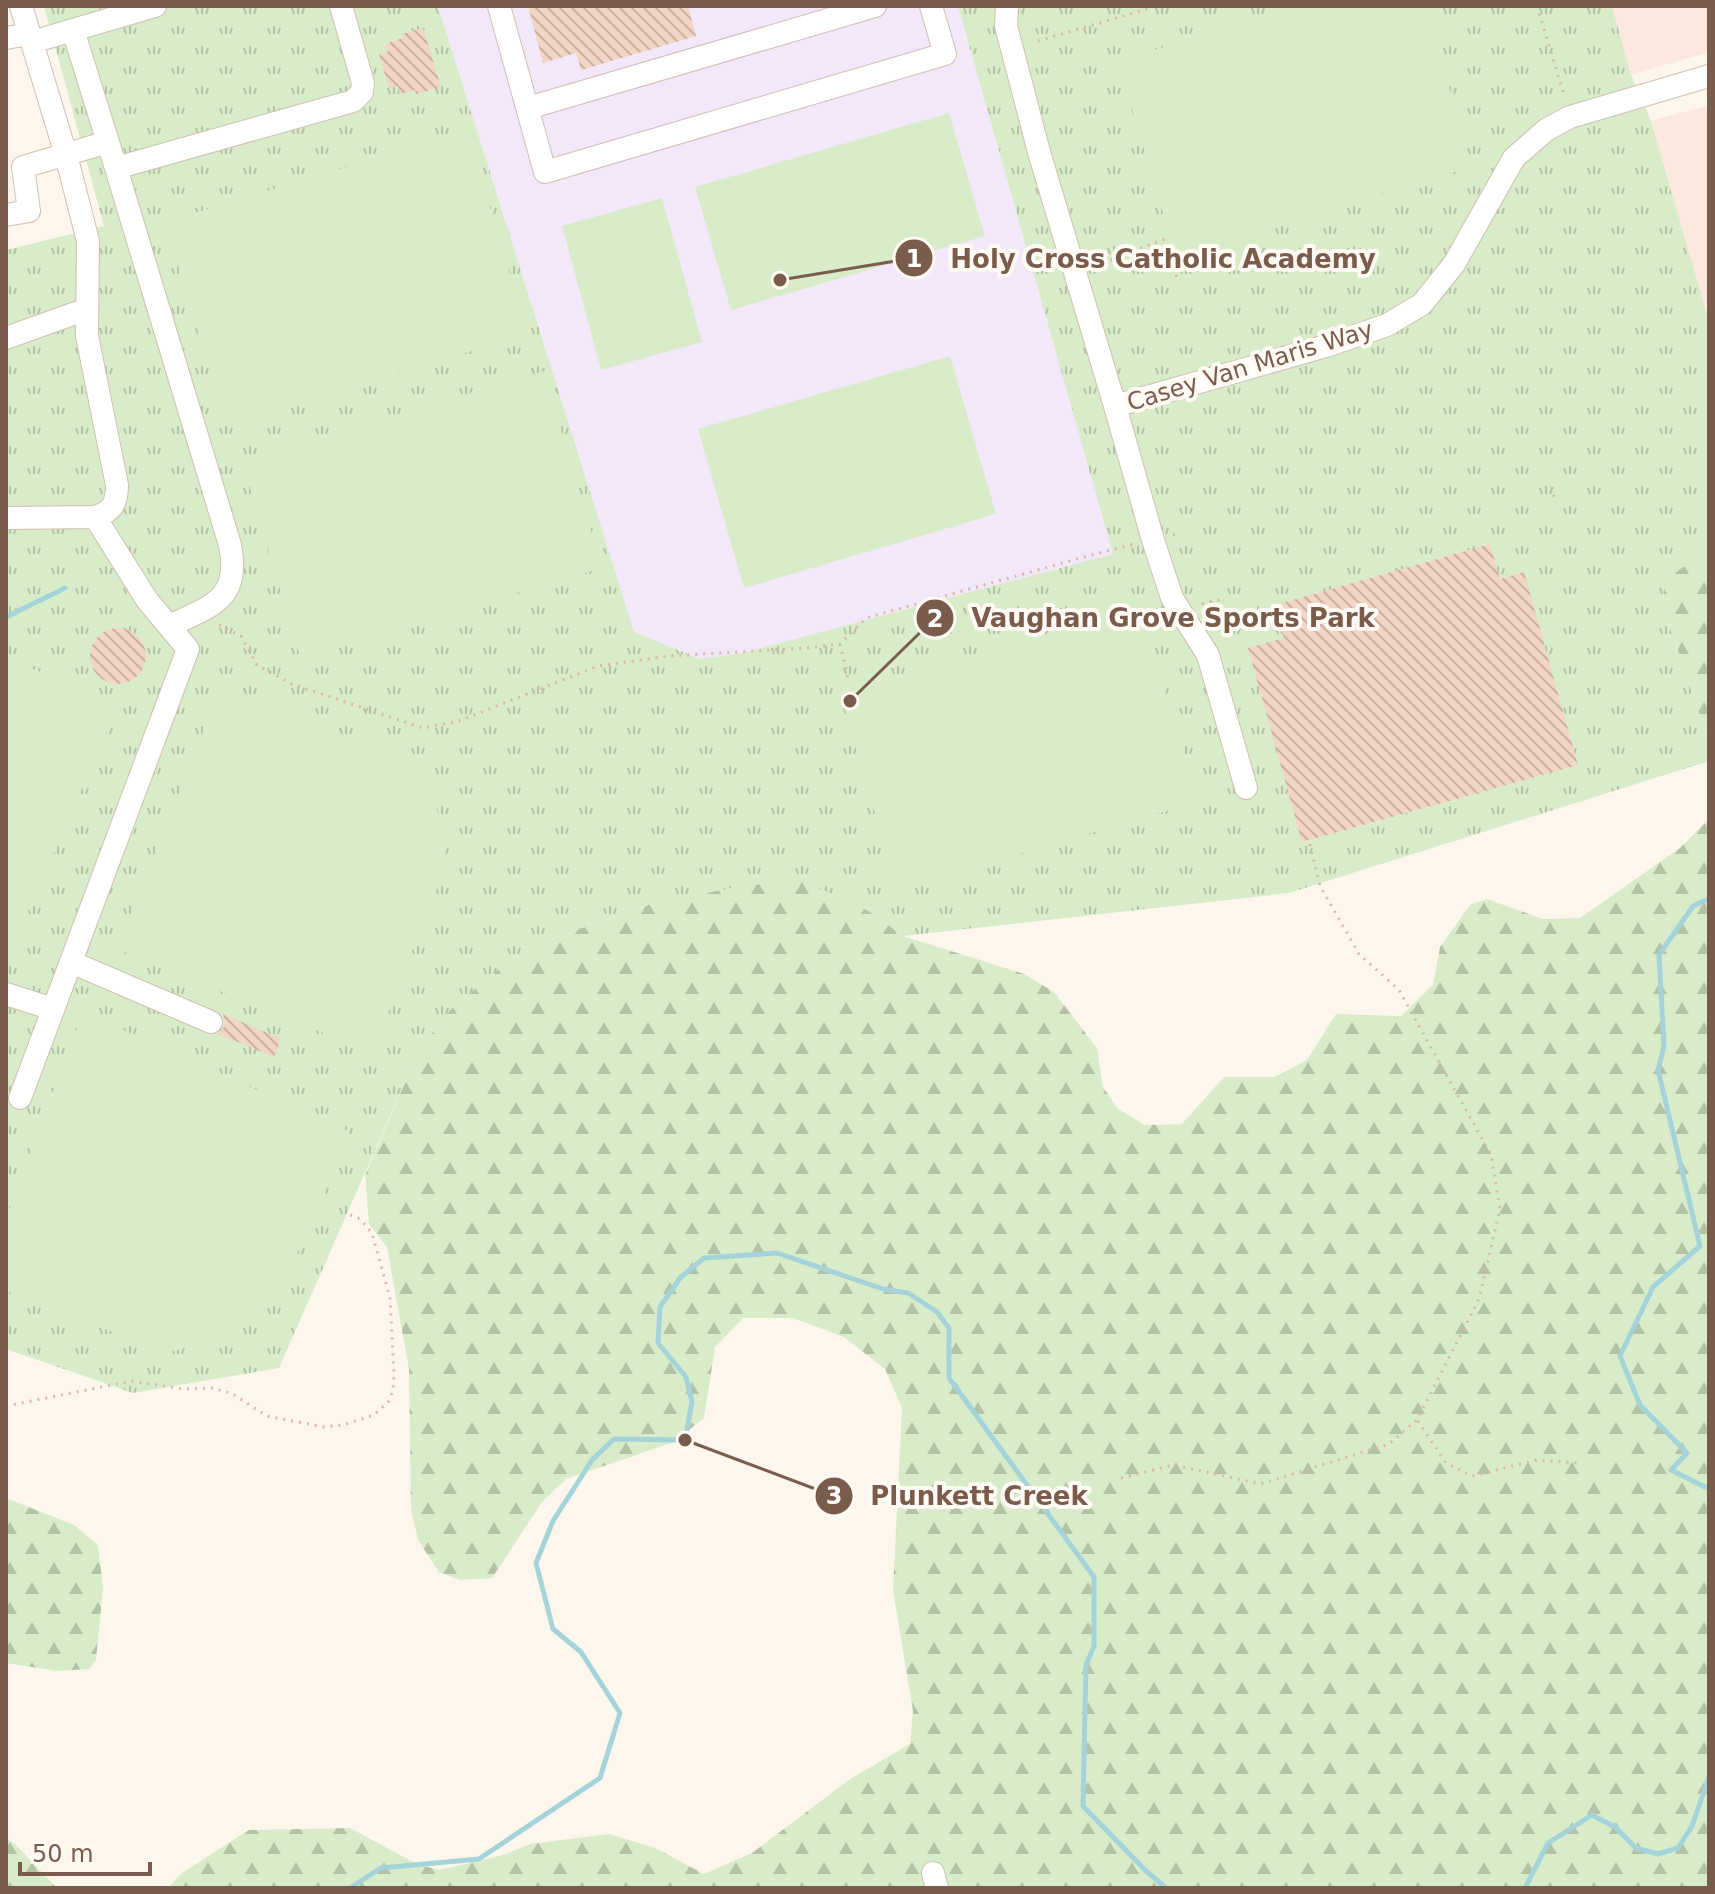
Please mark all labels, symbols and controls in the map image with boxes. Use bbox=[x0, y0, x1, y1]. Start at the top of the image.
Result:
callout: Holy Cross Catholic Academy bbox=[894, 233, 1391, 283]
text: Holy Cross Catholic Academy bbox=[950, 244, 1376, 274]
text: 1 bbox=[906, 245, 922, 273]
street label: Casey Van Maris Way bbox=[1124, 315, 1376, 417]
callout: Vaughan Grove Sports Park bbox=[915, 593, 1391, 643]
text: Vaughan Grove Sports Park bbox=[971, 603, 1376, 633]
text: 2 bbox=[927, 605, 943, 633]
callout: Plunkett Creek bbox=[814, 1471, 1104, 1521]
text: Plunkett Creek bbox=[870, 1481, 1088, 1511]
text: 3 bbox=[826, 1482, 842, 1510]
scale bar bbox=[20, 1826, 150, 1876]
text: 50 m bbox=[32, 1840, 94, 1868]

